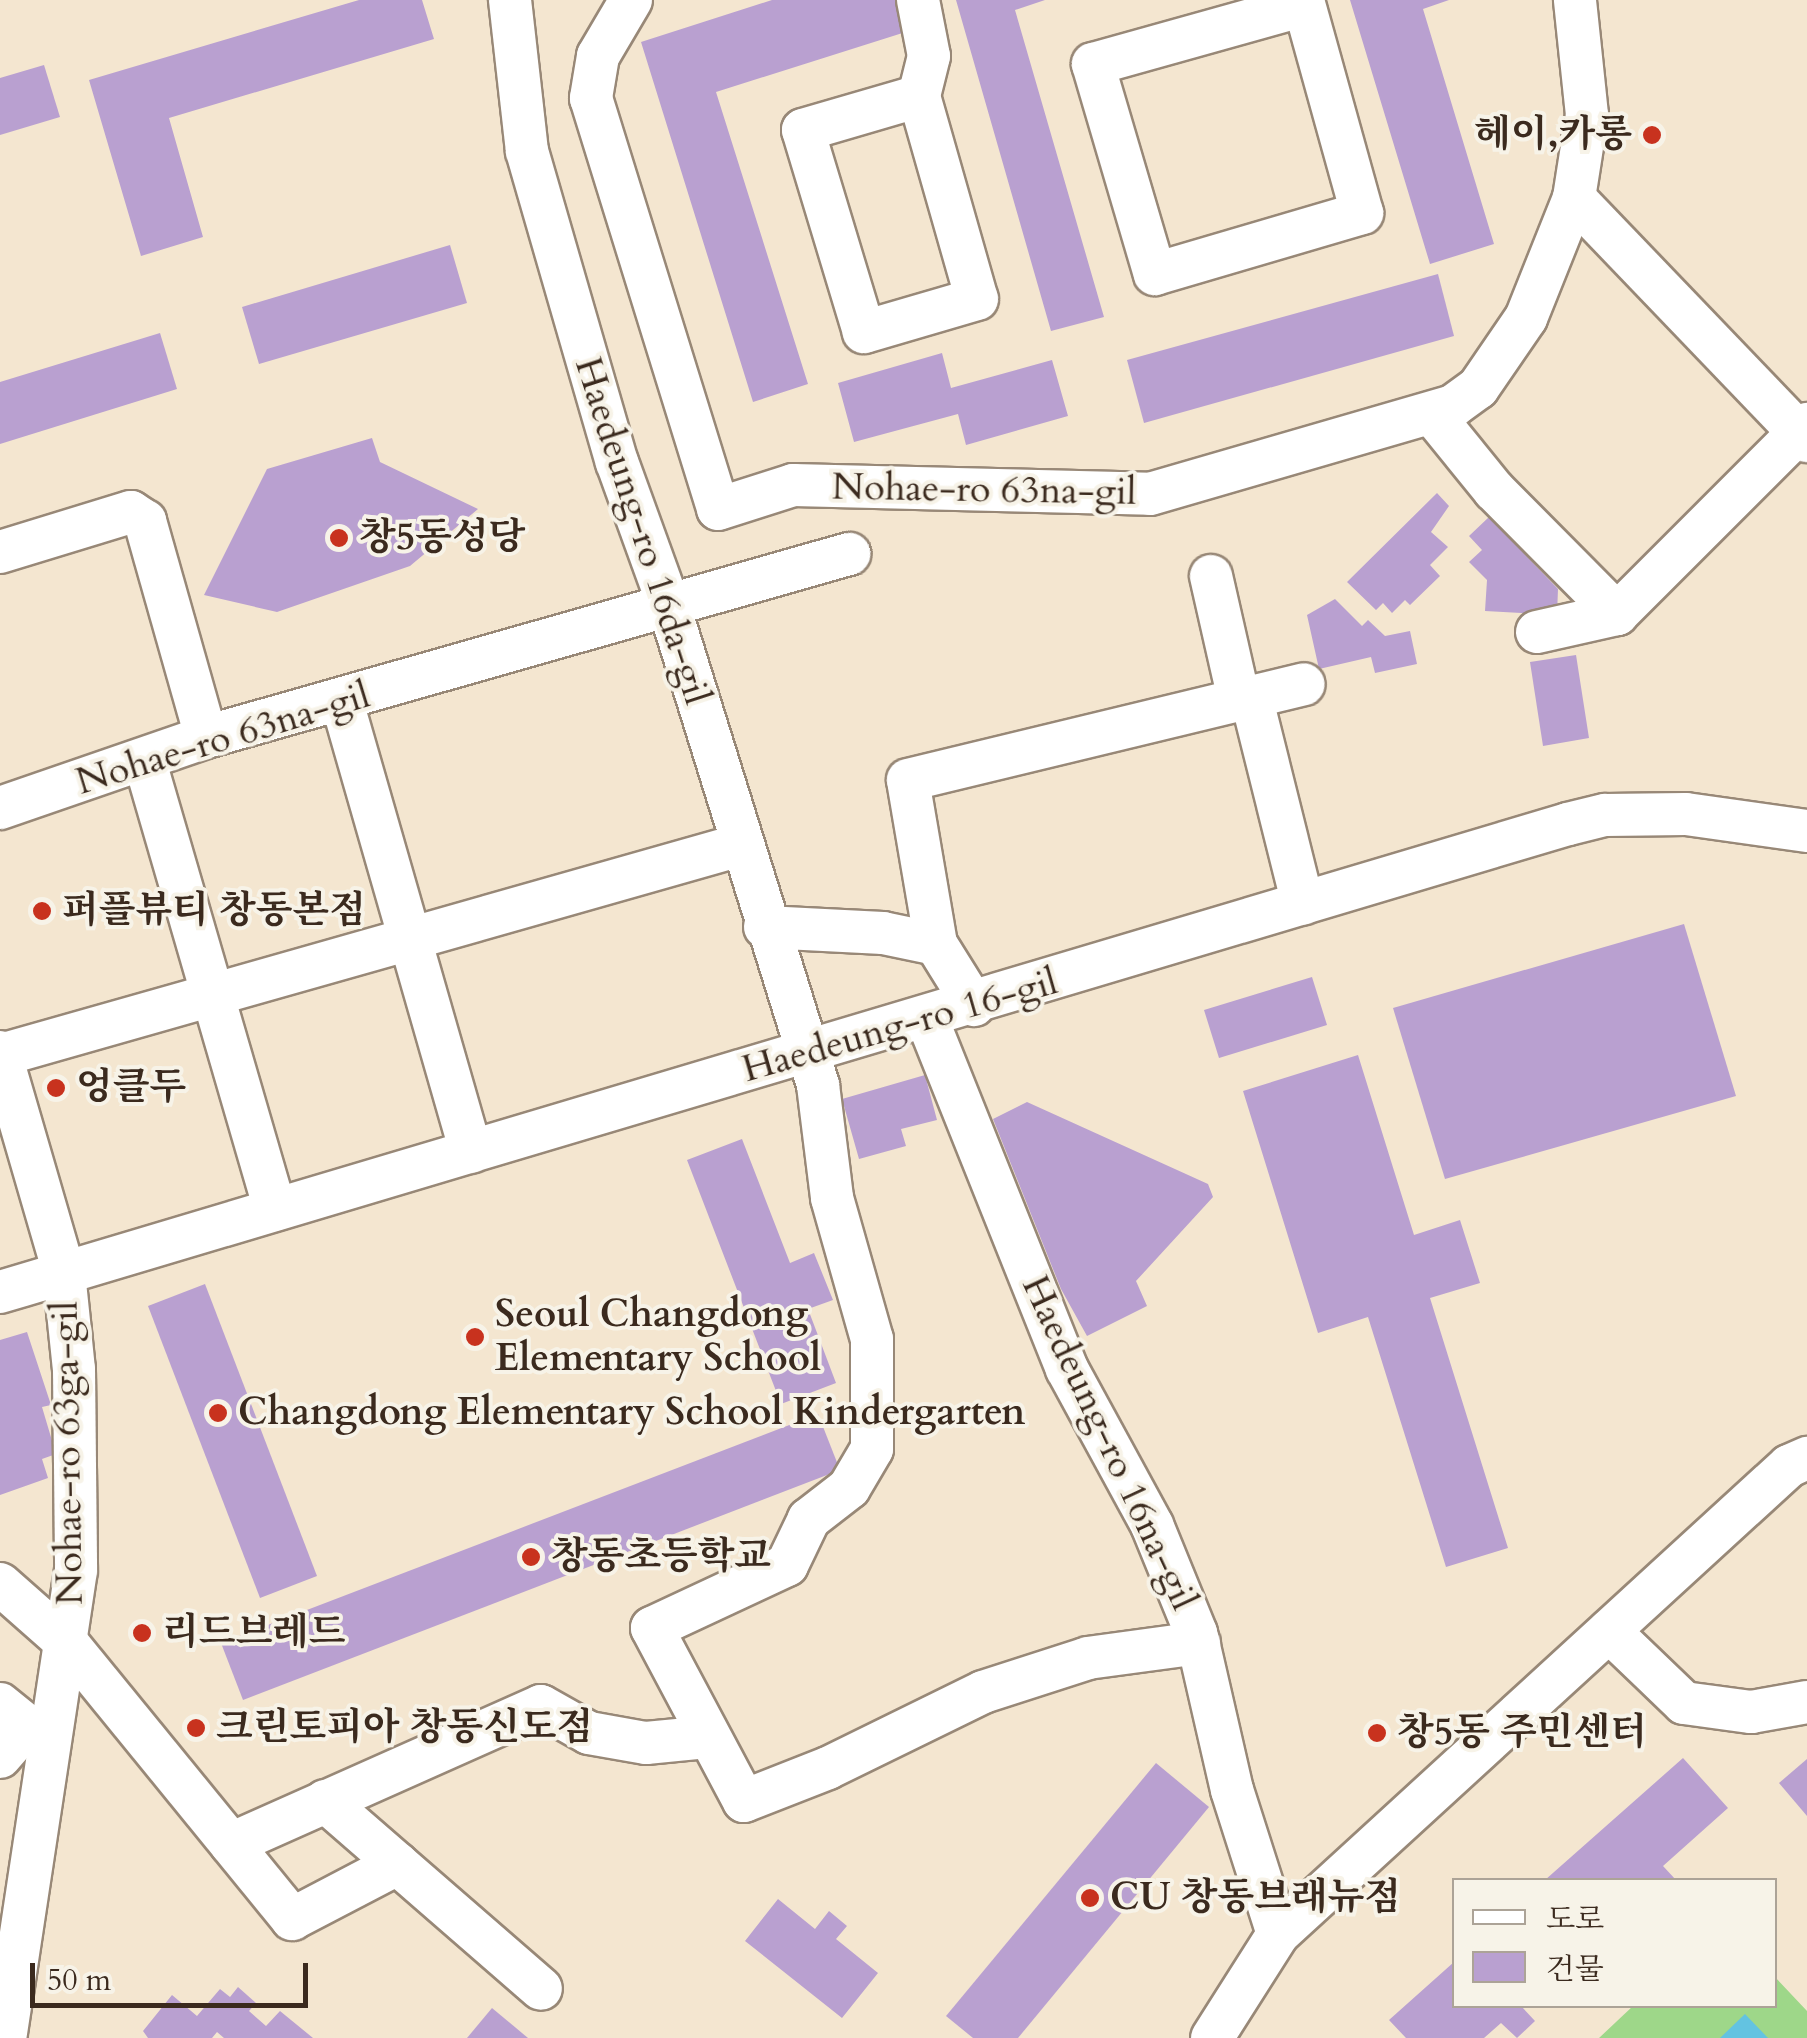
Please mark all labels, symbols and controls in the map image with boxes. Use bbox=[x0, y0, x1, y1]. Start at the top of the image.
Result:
place label: 헤이,카롱 bbox=[1474, 112, 1632, 158]
marker: 헤이,카롱 bbox=[1641, 124, 1663, 146]
street label: Haedeung-ro 16da-gil bbox=[564, 352, 720, 710]
street label: Nohae-ro 63na-gil bbox=[831, 465, 1137, 515]
place label: 창5동성당 bbox=[359, 515, 525, 561]
marker: 창5동성당 bbox=[328, 527, 350, 549]
street label: Nohae-ro 63na-gil bbox=[71, 673, 375, 805]
place label: 퍼플뷰티 창동본점 bbox=[62, 888, 366, 934]
marker: 퍼플뷰티 창동본점 bbox=[31, 900, 53, 922]
street label: Haedeung-ro 16-gil bbox=[737, 959, 1063, 1093]
place label: 엉클두 bbox=[76, 1065, 186, 1111]
marker: 엉클두 bbox=[45, 1077, 67, 1099]
street label: Haedeung-ro 16na-gil bbox=[1011, 1269, 1207, 1617]
place label: Seoul Changdong Elementary School bbox=[495, 1292, 821, 1382]
street label: Nohae-ro 63ga-gil bbox=[43, 1300, 93, 1606]
marker: Seoul Changdong Elementary School bbox=[464, 1326, 486, 1348]
place label: Changdong Elementary School Kindergarten bbox=[238, 1390, 1025, 1436]
marker: Changdong Elementary School Kindergarten bbox=[207, 1402, 229, 1424]
place label: 창동초등학교 bbox=[551, 1534, 771, 1580]
marker: 창동초등학교 bbox=[520, 1546, 542, 1568]
place label: 리드브레드 bbox=[162, 1610, 346, 1656]
marker: 리드브레드 bbox=[131, 1622, 153, 1644]
place label: 크린토피아 창동신도점 bbox=[216, 1705, 593, 1751]
place label: 창5동 주민센터 bbox=[1397, 1710, 1647, 1756]
marker: 크린토피아 창동신도점 bbox=[185, 1717, 207, 1739]
marker: 창5동 주민센터 bbox=[1366, 1722, 1388, 1744]
place label: CU 창동브래뉴점 bbox=[1110, 1875, 1401, 1921]
legend bbox=[1452, 1878, 1777, 2008]
marker: CU 창동브래뉴점 bbox=[1079, 1887, 1101, 1909]
text: 도로 bbox=[1546, 1899, 1604, 1940]
scale bar bbox=[35, 1943, 312, 2005]
text: 건물 bbox=[1546, 1949, 1604, 1990]
text: 50 m bbox=[47, 1960, 111, 2001]

